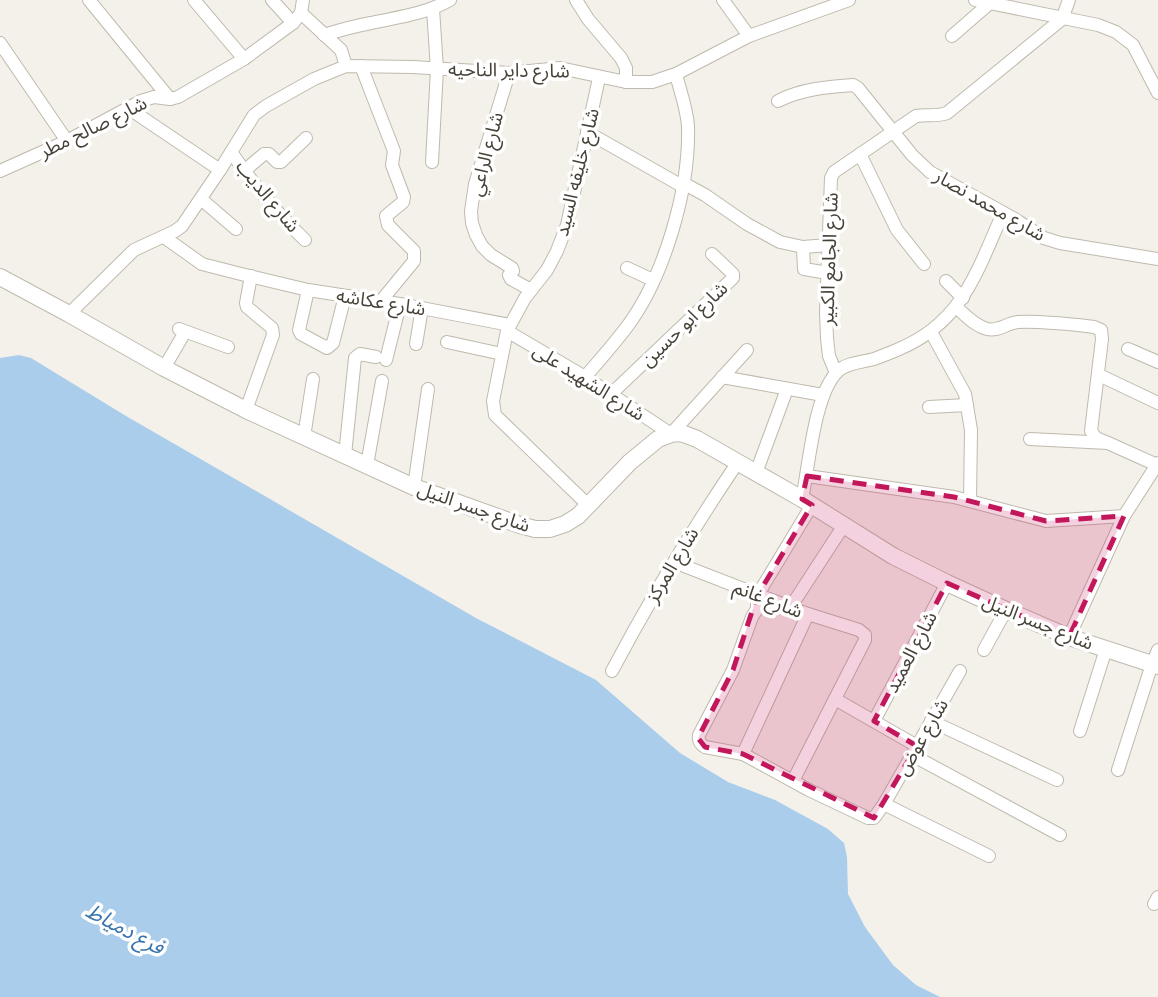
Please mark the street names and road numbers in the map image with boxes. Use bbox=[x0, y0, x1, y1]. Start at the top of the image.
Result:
street label: شارع داير الناحيه bbox=[448, 57, 570, 85]
street label: شارع صالح مطر bbox=[35, 91, 152, 166]
street label: شارع خليفه السيد bbox=[550, 106, 606, 239]
street label: شارع الراعي bbox=[464, 110, 512, 199]
street label: شارع الديب bbox=[230, 155, 305, 238]
street label: شارع محمد نصار bbox=[928, 163, 1050, 248]
street label: شارع الجامع الكبير bbox=[815, 192, 846, 327]
street label: شارع ابو حسين bbox=[635, 277, 734, 373]
street label: شارع عكاشه bbox=[334, 284, 427, 322]
street label: شارع الشهيد على bbox=[528, 338, 649, 427]
street label: شارع جسر النيل bbox=[414, 477, 533, 539]
street label: شارع المركز bbox=[640, 523, 705, 609]
street label: شارع غانم bbox=[729, 575, 806, 625]
street label: شارع جسر النيل bbox=[978, 589, 1097, 657]
street label: شارع العميد bbox=[880, 607, 944, 698]
street label: شارع عوض bbox=[891, 695, 955, 780]

